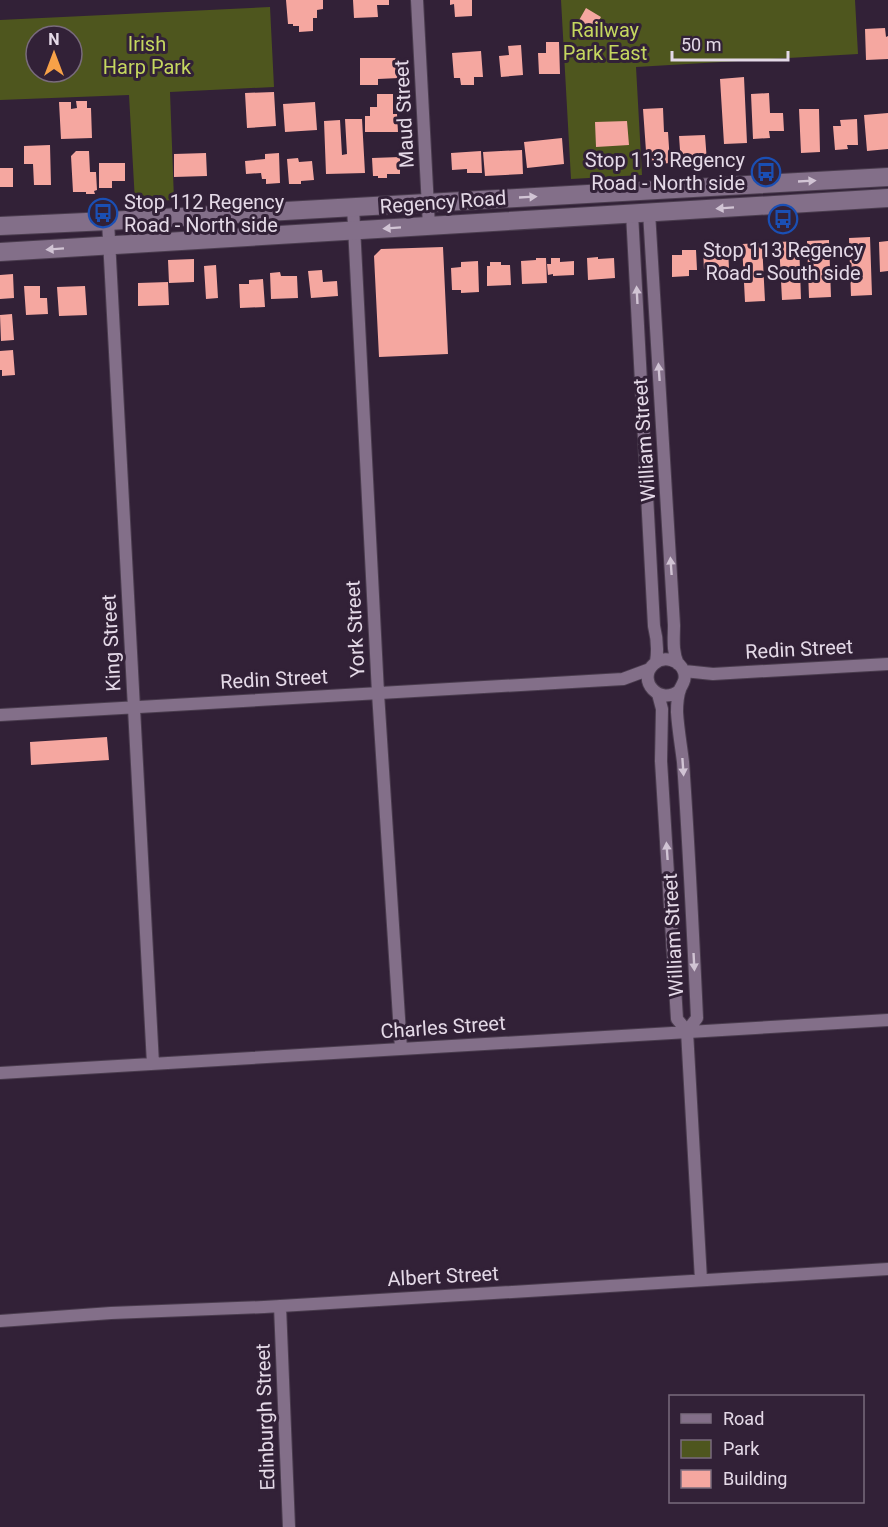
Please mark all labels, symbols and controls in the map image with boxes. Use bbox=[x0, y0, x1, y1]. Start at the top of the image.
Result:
park label: Railway Park East bbox=[563, 18, 647, 65]
north arrow bbox=[24, 24, 84, 84]
scale bar bbox=[672, 24, 788, 62]
text: N bbox=[48, 30, 60, 49]
park label: Irish Harp Park bbox=[103, 32, 192, 79]
text: 50 m bbox=[681, 34, 721, 55]
street label: Maud Street bbox=[389, 59, 419, 169]
place label: Stop 113 Regency Road - North side bbox=[585, 148, 746, 195]
bus stop icon: Stop 113 Regency Road - North side bbox=[750, 156, 782, 188]
one-way arrow bbox=[797, 177, 816, 186]
street label: Regency Road bbox=[379, 186, 507, 218]
place label: Stop 112 Regency Road - North side bbox=[124, 190, 285, 237]
one-way arrow bbox=[519, 192, 538, 201]
bus stop icon: Stop 112 Regency Road - North side bbox=[87, 197, 119, 229]
one-way arrow bbox=[715, 203, 734, 212]
bus stop icon: Stop 113 Regency Road - South side bbox=[767, 203, 799, 235]
one-way arrow bbox=[382, 223, 401, 233]
place label: Stop 113 Regency Road - South side bbox=[703, 238, 864, 285]
one-way arrow bbox=[45, 244, 64, 253]
one-way arrow bbox=[632, 285, 641, 304]
one-way arrow bbox=[654, 362, 664, 381]
street label: William Street bbox=[628, 378, 660, 502]
one-way arrow bbox=[666, 557, 676, 576]
street label: York Street bbox=[340, 580, 370, 678]
street label: King Street bbox=[96, 594, 126, 692]
street label: Redin Street bbox=[745, 634, 853, 664]
street label: Redin Street bbox=[220, 664, 328, 694]
one-way arrow bbox=[678, 758, 687, 777]
one-way arrow bbox=[662, 841, 671, 860]
street label: William Street bbox=[658, 873, 688, 997]
one-way arrow bbox=[689, 952, 698, 971]
street label: Charles Street bbox=[380, 1011, 506, 1043]
street label: Albert Street bbox=[387, 1261, 499, 1291]
street label: Edinburgh Street bbox=[250, 1343, 280, 1491]
legend bbox=[669, 1395, 864, 1503]
text: Road bbox=[723, 1408, 764, 1429]
text: Park bbox=[723, 1438, 760, 1459]
text: Building bbox=[723, 1468, 787, 1489]

